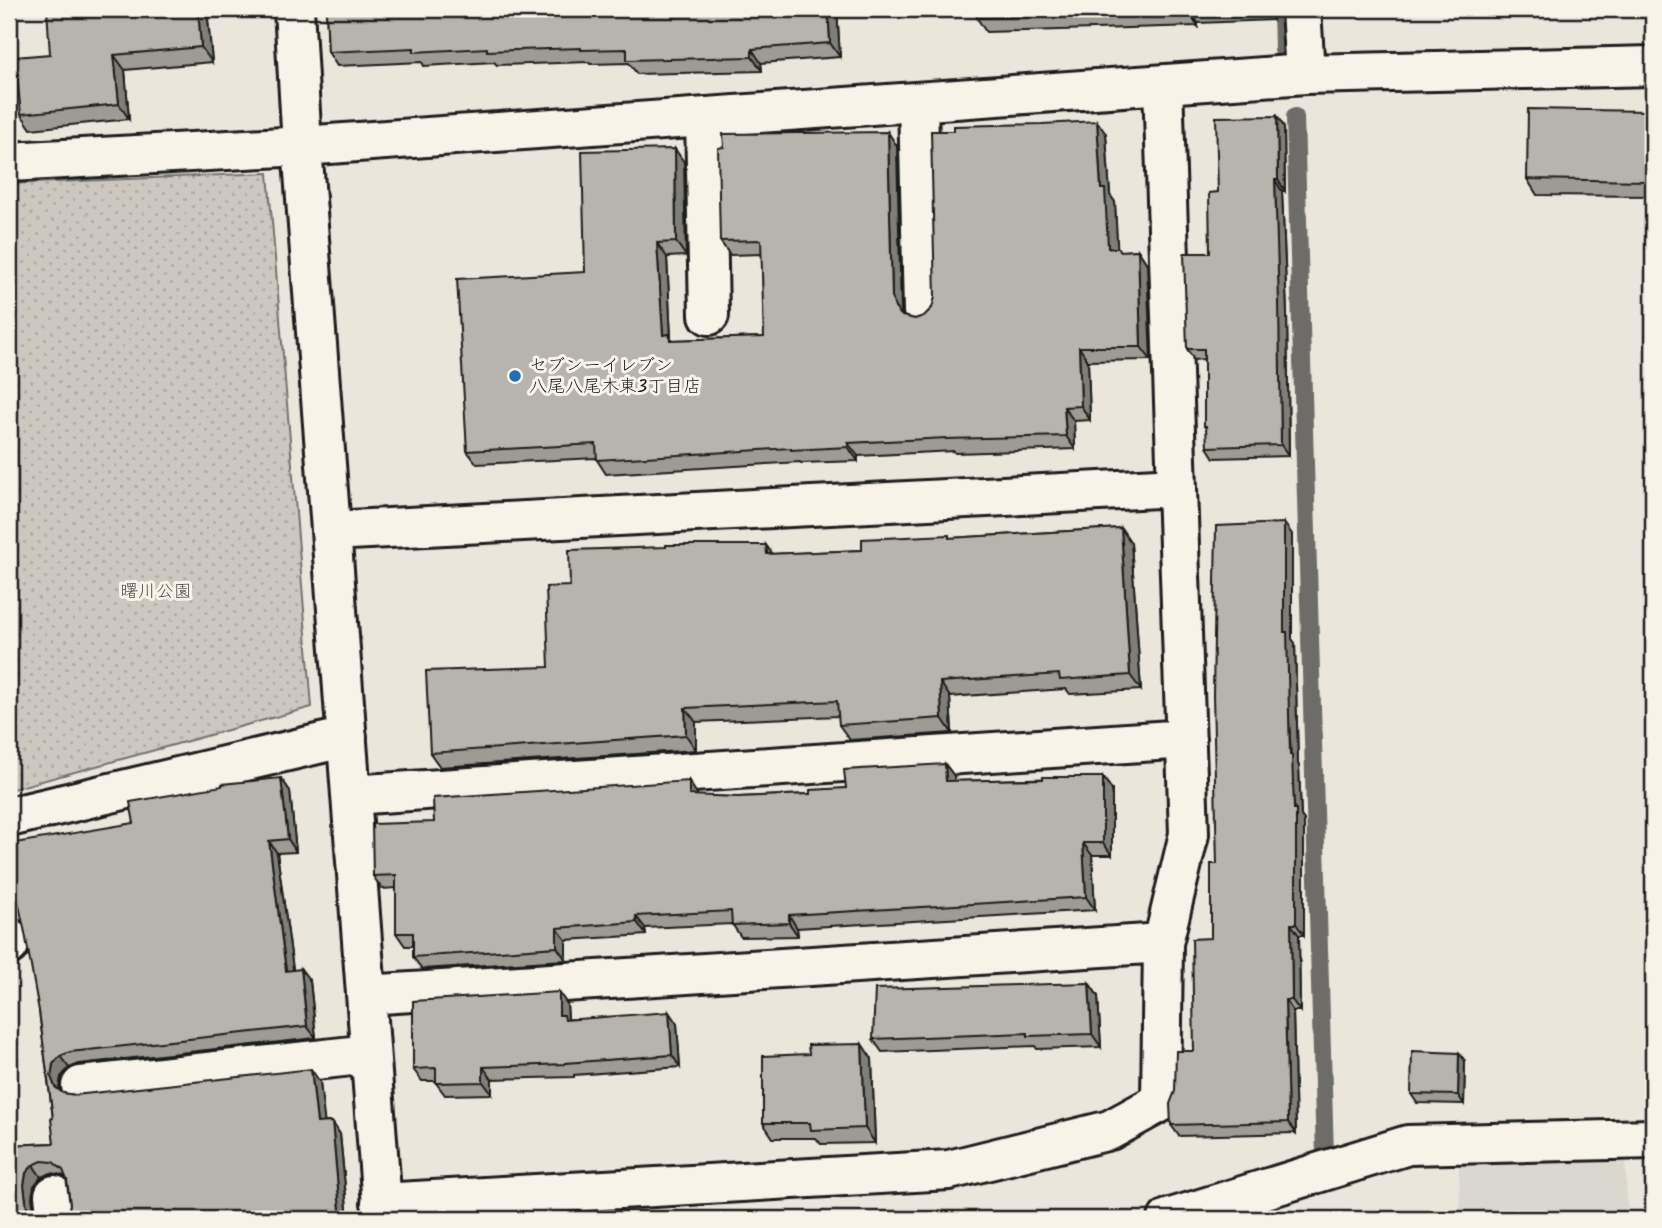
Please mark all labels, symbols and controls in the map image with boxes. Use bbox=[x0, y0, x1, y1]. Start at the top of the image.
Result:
place label: セブンーイレブン 八尾八尾木東3丁目店 bbox=[529, 352, 701, 402]
marker: セブンーイレブン 八尾八尾木東3丁目店 bbox=[507, 368, 523, 384]
park label: 曙川公園 bbox=[120, 578, 192, 607]

